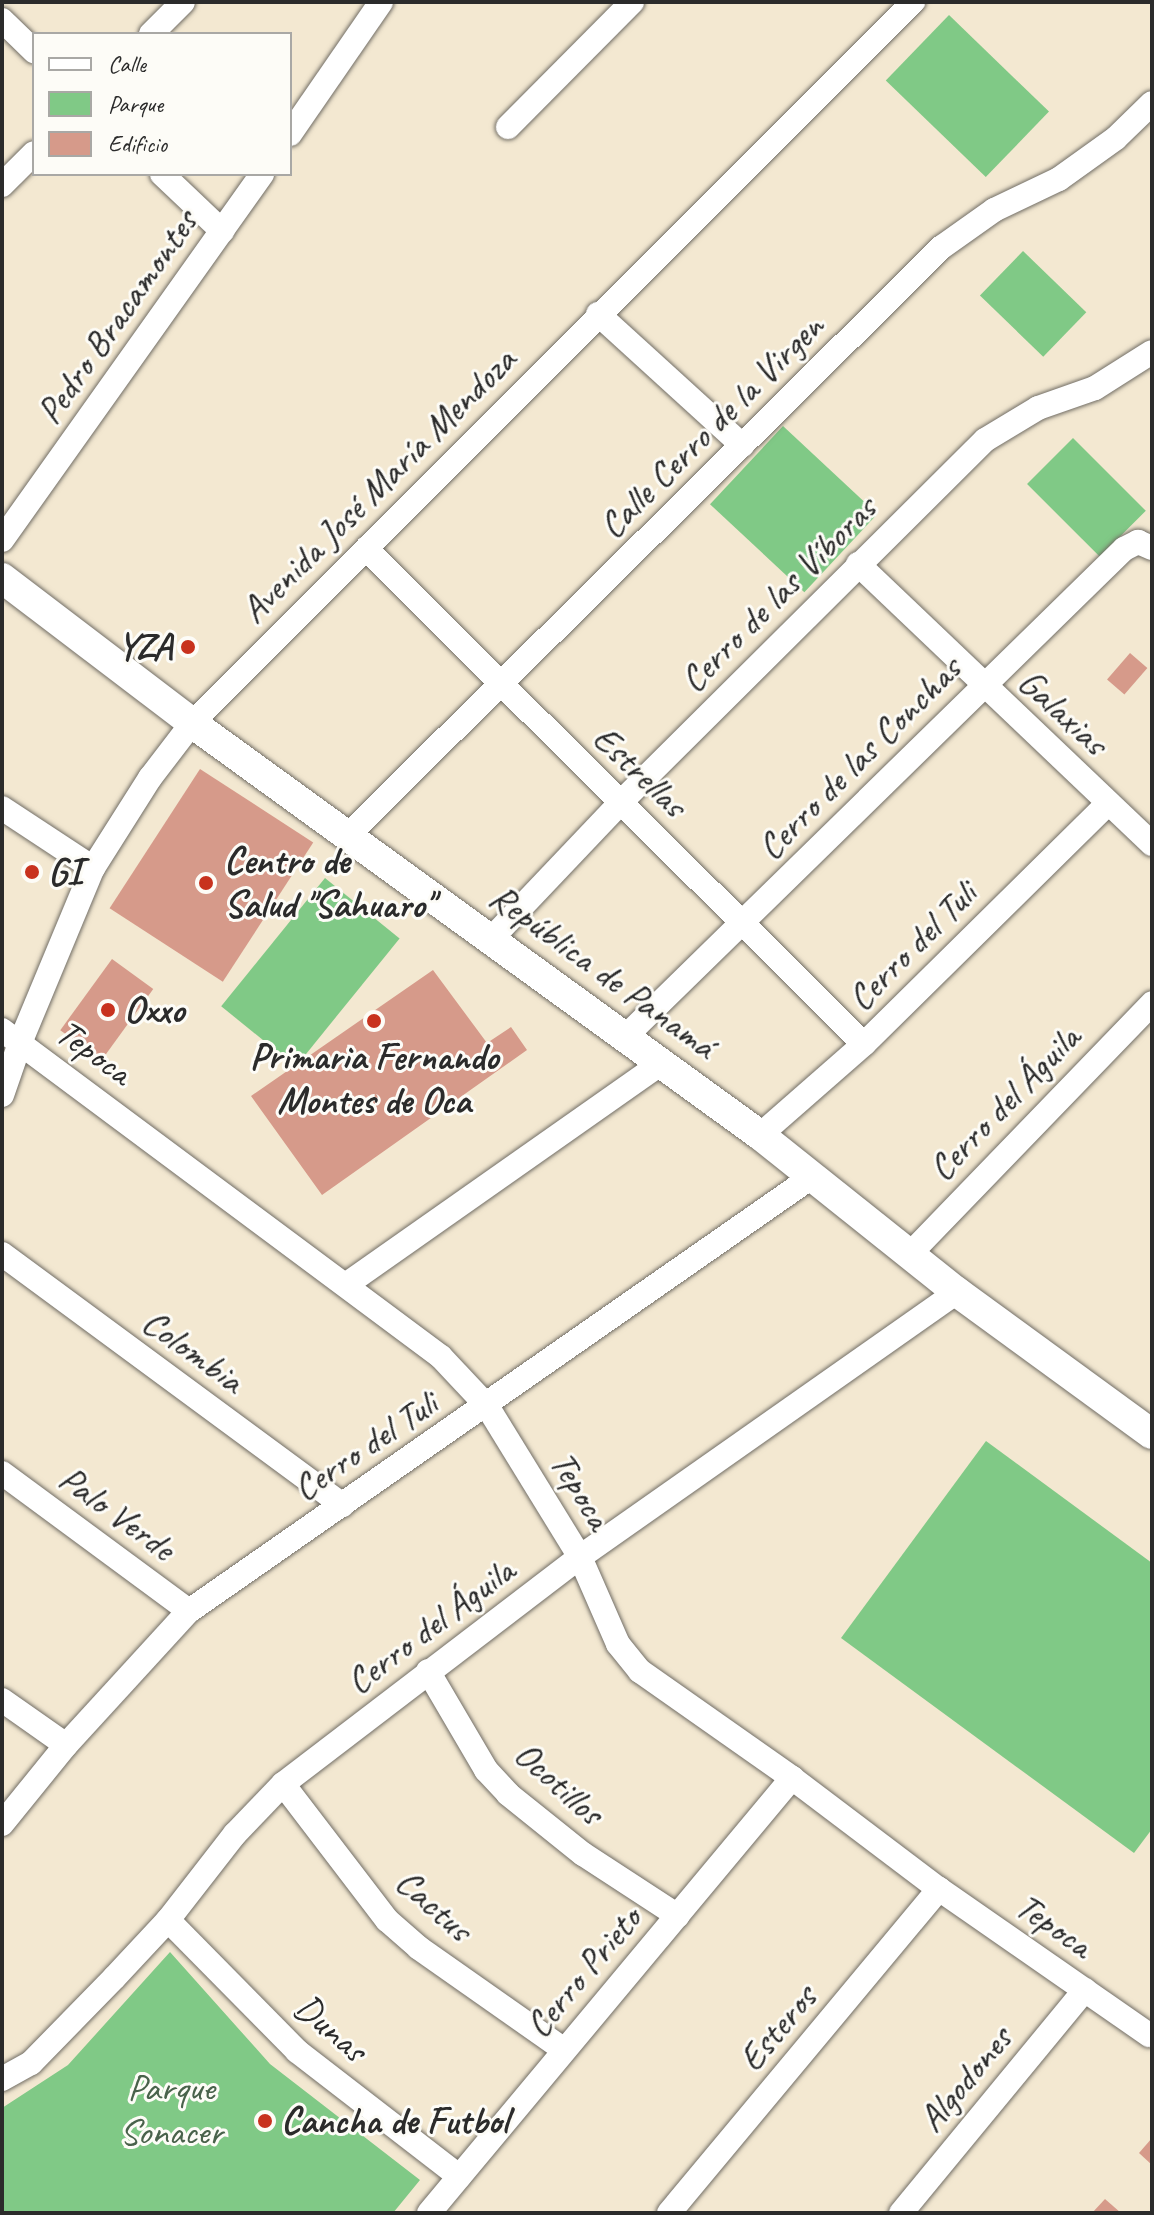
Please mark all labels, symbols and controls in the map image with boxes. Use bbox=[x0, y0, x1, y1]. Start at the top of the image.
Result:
legend bbox=[32, 32, 292, 176]
text: Calle bbox=[108, 49, 146, 79]
text: Parque bbox=[108, 89, 163, 119]
text: Edificio bbox=[108, 129, 167, 159]
street label: Pedro Bracamontes bbox=[27, 202, 207, 432]
street label: Calle Cerro de la Virgen bbox=[589, 304, 833, 548]
street label: Avenida José María Mendoza bbox=[231, 338, 525, 632]
street label: Cerro de las Víboras bbox=[670, 486, 886, 702]
place label: YZA bbox=[118, 624, 172, 670]
marker: YZA bbox=[179, 638, 197, 656]
street label: Cerro de las Conchas bbox=[748, 647, 970, 869]
street label: Galaxias bbox=[1009, 659, 1117, 765]
street label: Estrellas bbox=[583, 715, 697, 827]
place label: Centro de Salud "Sahuaro" bbox=[224, 838, 433, 928]
place label: GI bbox=[48, 849, 82, 895]
marker: GI bbox=[23, 863, 41, 881]
marker: Centro de Salud "Sahuaro" bbox=[195, 872, 217, 894]
street label: Cerro del Tuli bbox=[838, 872, 986, 1020]
street label: República de Panamá bbox=[480, 873, 726, 1069]
place label: Oxxo bbox=[124, 987, 184, 1033]
marker: Oxxo bbox=[99, 1001, 117, 1019]
street label: Tepoca bbox=[47, 1009, 141, 1095]
marker: Primaria Fernando Montes de Oca bbox=[365, 1012, 383, 1030]
street label: Cerro del Águila bbox=[919, 1016, 1089, 1190]
place label: Primaria Fernando Montes de Oca bbox=[250, 1034, 498, 1124]
street label: Colombia bbox=[133, 1299, 253, 1403]
street label: Cerro del Tuli bbox=[284, 1381, 446, 1511]
street label: Tepoca bbox=[540, 1443, 622, 1537]
street label: Palo Verde bbox=[50, 1456, 184, 1570]
street label: Cerro del Águila bbox=[337, 1548, 523, 1704]
street label: Ocotillos bbox=[505, 1731, 613, 1835]
street label: Cactus bbox=[386, 1859, 482, 1951]
street label: Tepoca bbox=[1007, 1883, 1101, 1967]
street label: Cerro Prieto bbox=[515, 1897, 651, 2047]
street label: Esteros bbox=[728, 1976, 826, 2080]
street label: Dunas bbox=[285, 1984, 377, 2072]
street label: Algodones bbox=[908, 2017, 1022, 2141]
park label: Parque Sonacer bbox=[119, 2065, 223, 2154]
place label: Cancha de Futbol bbox=[281, 2098, 508, 2144]
marker: Cancha de Futbol bbox=[256, 2112, 274, 2130]

